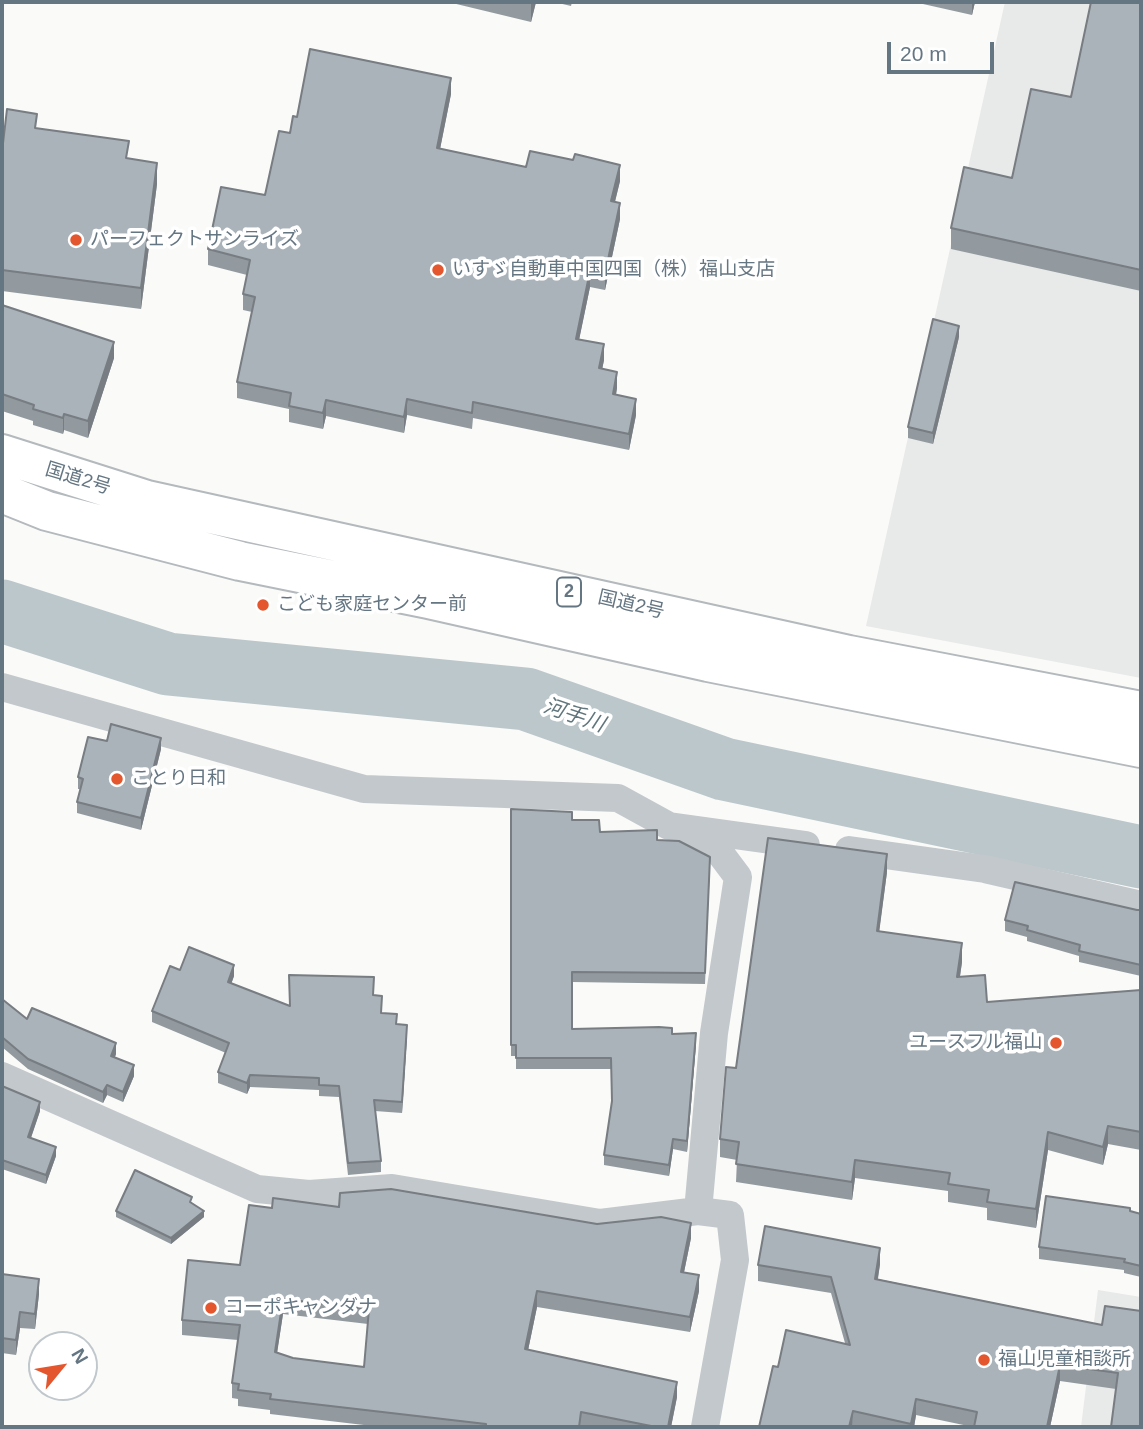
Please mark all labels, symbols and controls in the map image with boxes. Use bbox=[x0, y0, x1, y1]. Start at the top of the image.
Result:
scale bar bbox=[891, 28, 998, 72]
text: 20 m bbox=[900, 42, 947, 65]
place label: パーフェクトサンライズ bbox=[90, 229, 299, 251]
marker: パーフェクトサンライズ bbox=[68, 232, 84, 248]
place label: いすゞ自動車中国四国（株）福山支店 bbox=[452, 259, 775, 281]
marker: いすゞ自動車中国四国（株）福山支店 bbox=[430, 262, 446, 278]
street label: 国道2号 bbox=[42, 458, 114, 500]
road number: 2 bbox=[557, 578, 581, 606]
street label: 国道2号 bbox=[596, 586, 666, 624]
place label: こども家庭センター前 bbox=[277, 594, 467, 616]
marker: こども家庭センター前 bbox=[255, 597, 271, 613]
water label: 河手川 bbox=[540, 694, 608, 738]
place label: ことり日和 bbox=[131, 768, 226, 790]
marker: ことり日和 bbox=[109, 771, 125, 787]
place label: ユースフル福山 bbox=[909, 1032, 1042, 1054]
marker: ユースフル福山 bbox=[1048, 1035, 1064, 1051]
place label: コーポキャンダナ bbox=[225, 1297, 377, 1319]
marker: コーポキャンダナ bbox=[203, 1300, 219, 1316]
north arrow bbox=[28, 1331, 98, 1401]
text: N bbox=[67, 1345, 92, 1367]
place label: 福山児童相談所 bbox=[998, 1349, 1131, 1371]
marker: 福山児童相談所 bbox=[976, 1352, 992, 1368]

